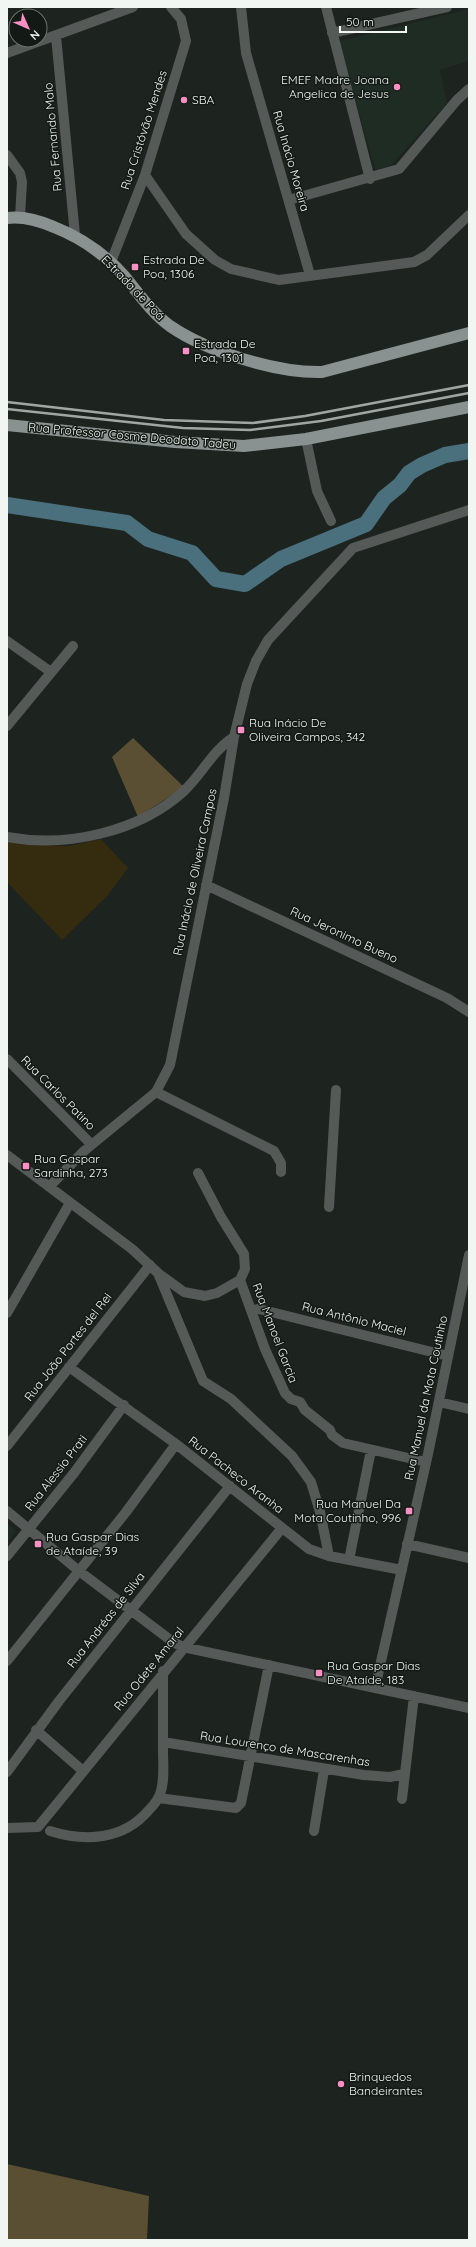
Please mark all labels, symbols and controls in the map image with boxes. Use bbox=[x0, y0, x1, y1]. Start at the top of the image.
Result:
north arrow bbox=[8, 8, 48, 48]
scale bar bbox=[340, 8, 406, 34]
text: 50 m bbox=[346, 14, 374, 29]
text: N bbox=[27, 27, 43, 43]
street label: Rua Cristóvão Mendes bbox=[117, 68, 170, 191]
place label: EMEF Madre Joana Angelica de Jesus bbox=[281, 72, 389, 101]
street label: Rua Fernando Malo bbox=[40, 82, 65, 192]
marker: EMEF Madre Joana Angelica de Jesus bbox=[392, 82, 402, 92]
place label: SBA bbox=[192, 92, 215, 107]
marker: SBA bbox=[179, 95, 189, 105]
street label: Rua Inácio Moreira bbox=[270, 109, 313, 213]
street label: Estrada de Poá bbox=[98, 252, 168, 323]
place label: Estrada De Poa, 1306 bbox=[143, 252, 205, 281]
marker: Estrada De Poa, 1306 bbox=[130, 262, 140, 272]
place label: Estrada De Poa, 1301 bbox=[194, 336, 256, 365]
marker: Estrada De Poa, 1301 bbox=[181, 346, 191, 356]
street label: Rua Professor Cosme Deodato Tadeu bbox=[27, 419, 237, 452]
place label: Rua Inácio De Oliveira Campos, 342 bbox=[249, 715, 366, 744]
marker: Rua Inácio De Oliveira Campos, 342 bbox=[236, 725, 246, 735]
street label: Rua Inácio de Oliveira Campos bbox=[169, 787, 220, 957]
street label: Rua Jeronimo Bueno bbox=[288, 903, 400, 966]
street label: Rua Carlos Patino bbox=[18, 1052, 99, 1133]
place label: Rua Gaspar Sardinha, 273 bbox=[34, 1151, 108, 1180]
marker: Rua Gaspar Sardinha, 273 bbox=[21, 1161, 31, 1171]
street label: Rua Manoel Garcia bbox=[250, 1281, 301, 1385]
street label: Rua João Portes del Rei bbox=[21, 1290, 115, 1404]
street label: Rua Antônio Maciel bbox=[300, 1298, 408, 1339]
street label: Rua Manuel da Mota Coutinho bbox=[401, 1314, 450, 1482]
street label: Rua Alessio Prati bbox=[21, 1432, 90, 1514]
street label: Rua Pacheco Aranha bbox=[186, 1433, 287, 1516]
place label: Rua Manuel Da Mota Coutinho, 996 bbox=[294, 1496, 402, 1525]
marker: Rua Manuel Da Mota Coutinho, 996 bbox=[404, 1506, 414, 1516]
place label: Rua Gaspar Dias de Ataíde, 39 bbox=[46, 1529, 140, 1558]
marker: Rua Gaspar Dias de Ataíde, 39 bbox=[33, 1539, 43, 1549]
street label: Rua Andréas de Silva bbox=[64, 1569, 148, 1671]
street label: Rua Odete Amaral bbox=[110, 1624, 187, 1714]
place label: Rua Gaspar Dias De Ataíde, 183 bbox=[327, 1658, 421, 1687]
marker: Rua Gaspar Dias De Ataíde, 183 bbox=[314, 1668, 324, 1678]
street label: Rua Lourenço de Mascarenhas bbox=[199, 1728, 372, 1769]
place label: Brinquedos Bandeirantes bbox=[349, 2069, 423, 2098]
marker: Brinquedos Bandeirantes bbox=[336, 2079, 346, 2089]

